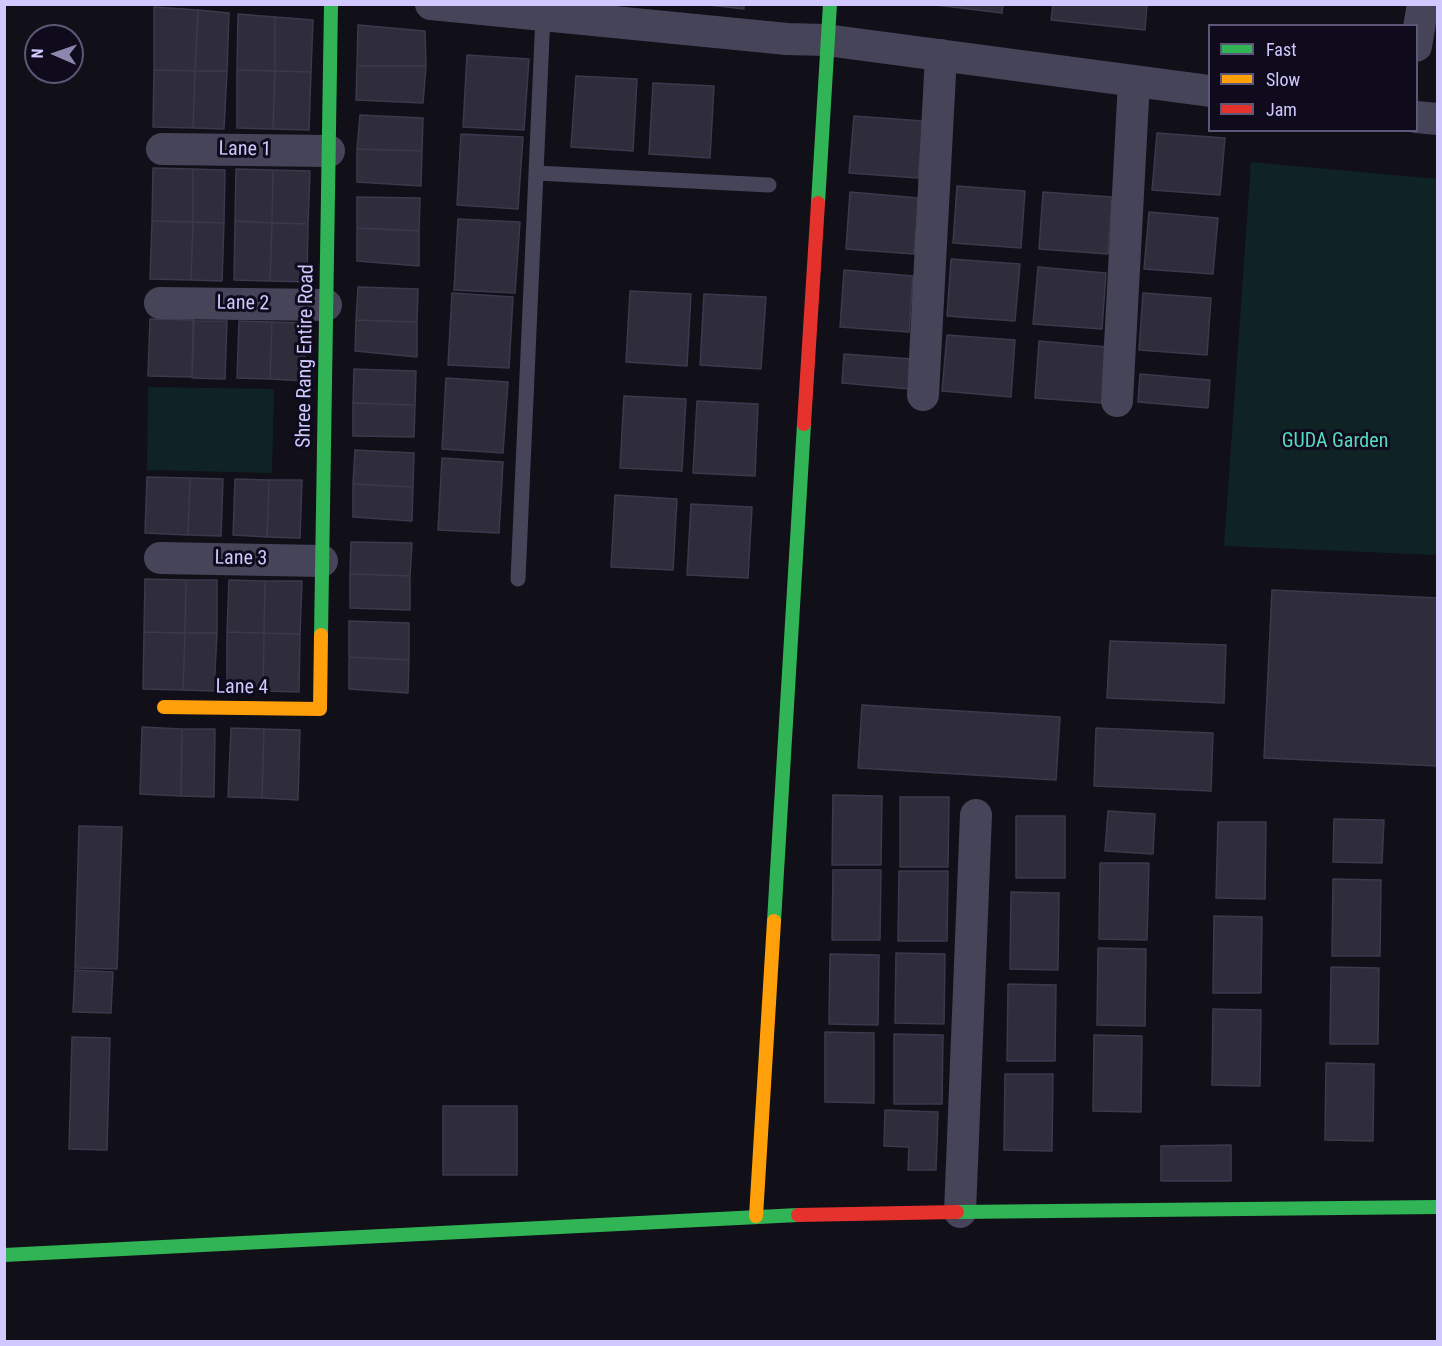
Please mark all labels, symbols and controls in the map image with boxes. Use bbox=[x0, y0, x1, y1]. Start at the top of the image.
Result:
north arrow bbox=[24, 24, 84, 84]
legend bbox=[1208, 24, 1418, 132]
text: Fast bbox=[1266, 39, 1297, 60]
text: N bbox=[28, 48, 47, 59]
text: Slow bbox=[1266, 69, 1300, 90]
text: Jam bbox=[1266, 99, 1297, 120]
street label: Lane 1 bbox=[218, 138, 272, 162]
street label: Shree Rang Entire Road bbox=[292, 264, 320, 448]
street label: Lane 2 bbox=[216, 292, 270, 316]
park label: GUDA Garden bbox=[1282, 430, 1388, 454]
street label: Lane 3 bbox=[214, 547, 268, 571]
street label: Lane 4 bbox=[215, 676, 269, 700]

